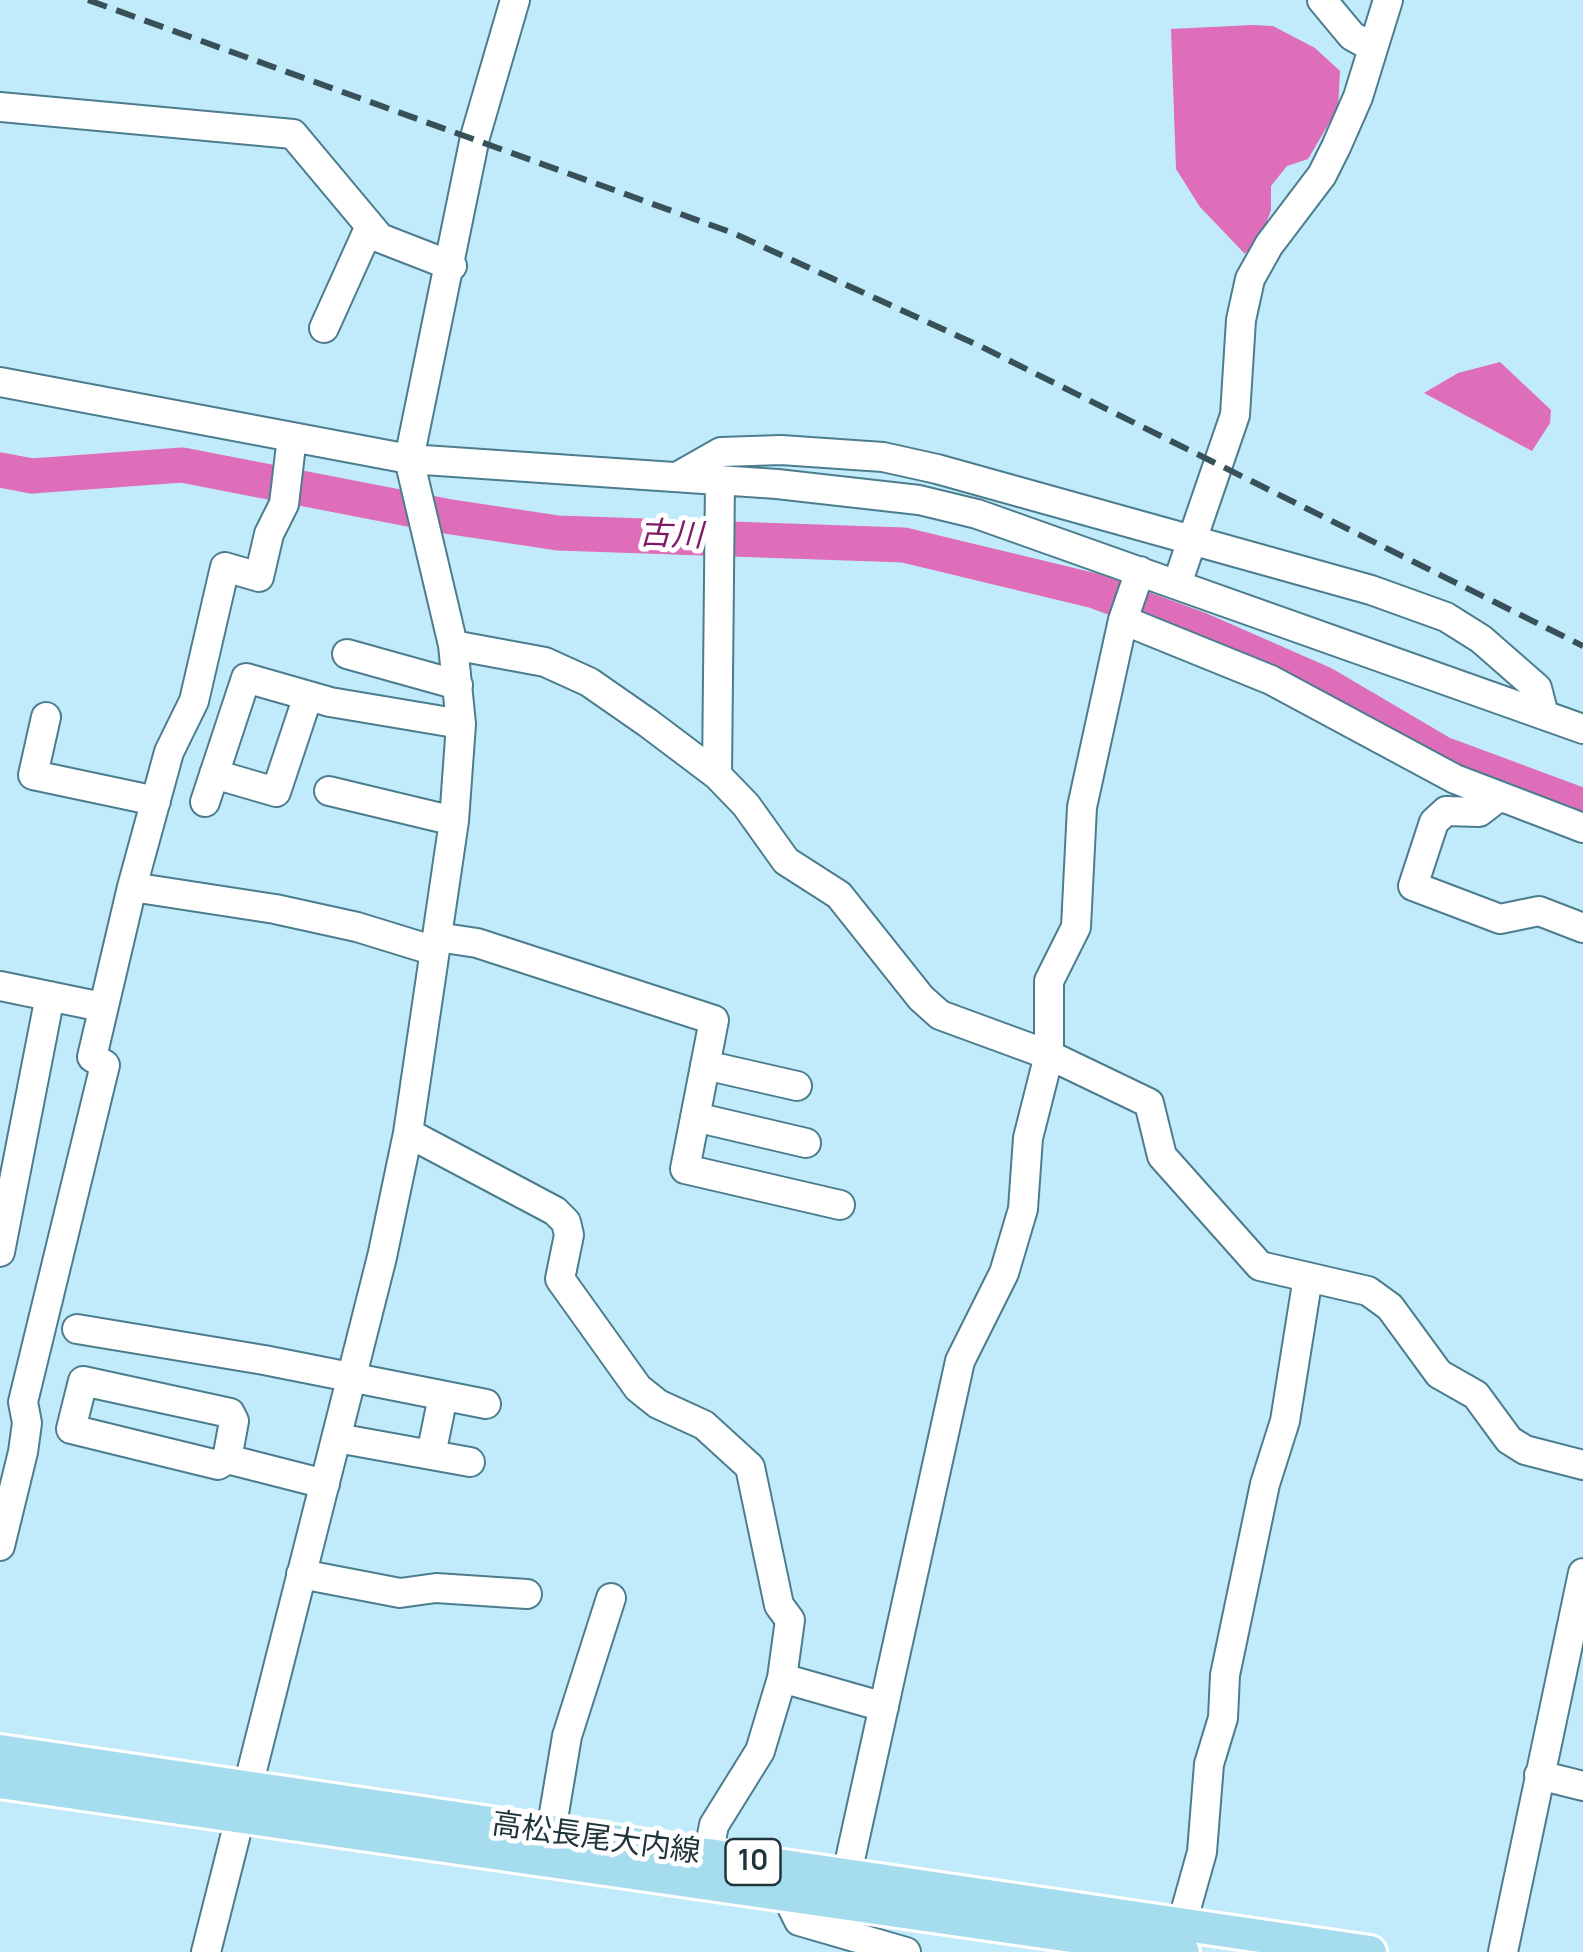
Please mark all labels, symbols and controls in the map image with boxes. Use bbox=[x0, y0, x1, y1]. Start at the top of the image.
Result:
water label: 古川 bbox=[638, 516, 704, 556]
street label: 高松長尾大内線 bbox=[490, 1807, 702, 1871]
road number: 10 bbox=[726, 1839, 780, 1885]

